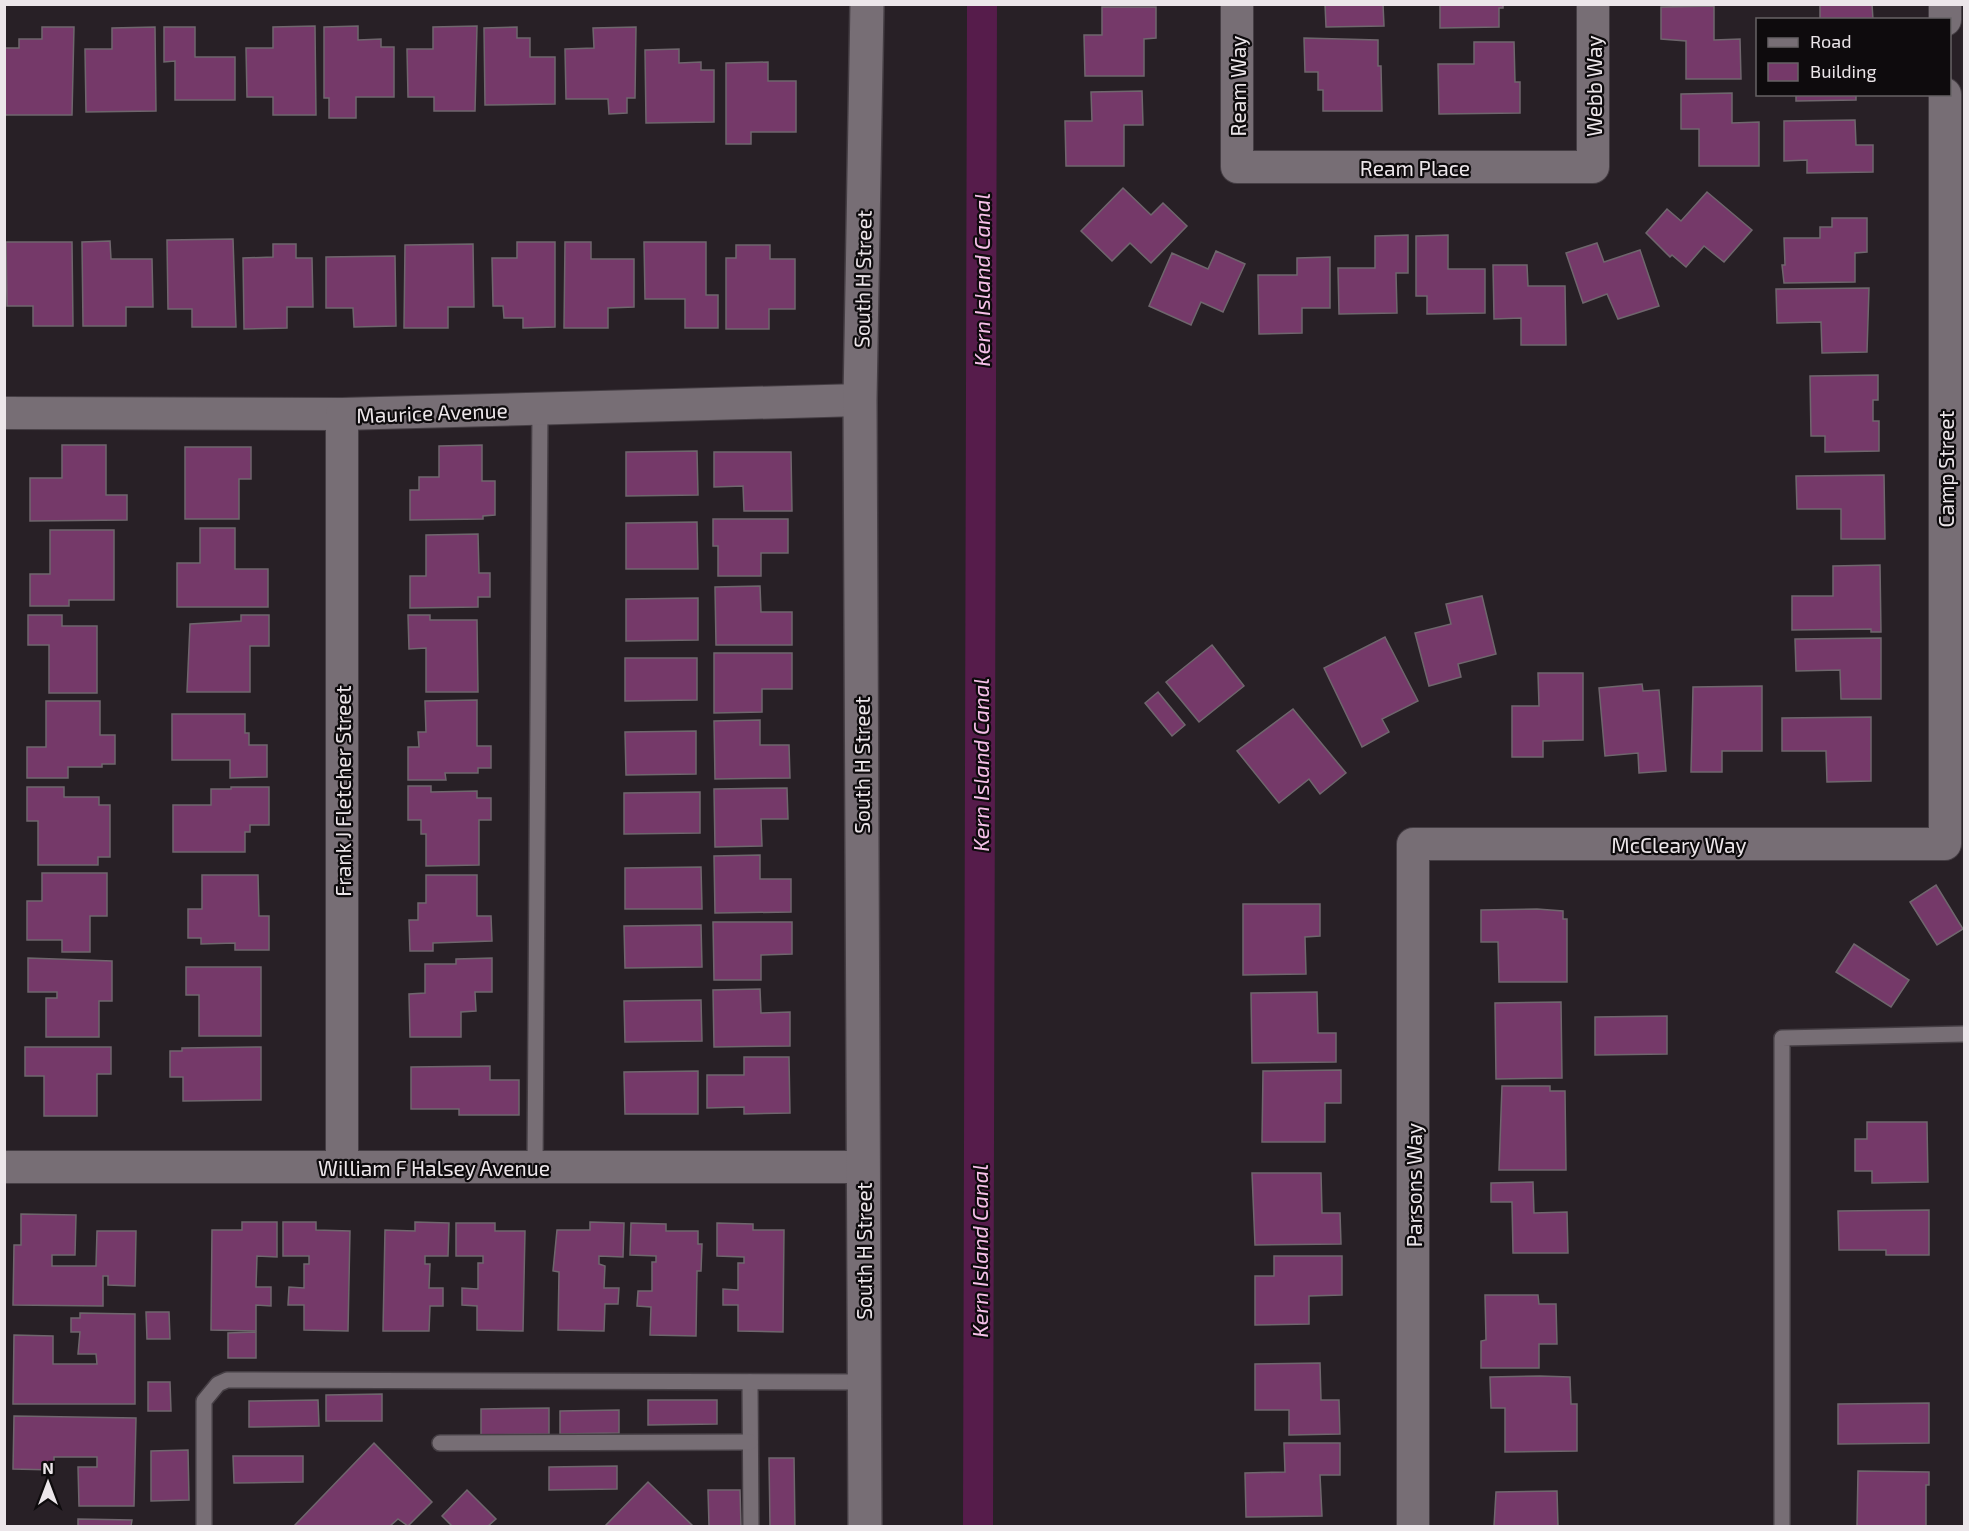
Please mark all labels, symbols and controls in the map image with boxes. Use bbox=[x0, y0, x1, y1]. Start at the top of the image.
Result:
legend bbox=[1756, 18, 1951, 96]
text: Road bbox=[1810, 30, 1851, 52]
street label: Webb Way bbox=[1581, 35, 1606, 137]
street label: Ream Way bbox=[1225, 36, 1250, 136]
text: Building bbox=[1810, 60, 1877, 82]
street label: Ream Place bbox=[1360, 155, 1470, 180]
water label: Kern Island Canal bbox=[968, 193, 994, 367]
street label: South H Street bbox=[848, 210, 876, 348]
street label: Maurice Avenue bbox=[356, 397, 508, 427]
street label: Camp Street bbox=[1933, 410, 1958, 528]
water label: Kern Island Canal bbox=[967, 678, 993, 852]
street label: Frank J Fletcher Street bbox=[330, 685, 355, 897]
street label: South H Street bbox=[849, 696, 874, 834]
street label: McCleary Way bbox=[1611, 832, 1747, 857]
street label: Parsons Way bbox=[1401, 1123, 1426, 1247]
street label: William F Halsey Avenue bbox=[318, 1155, 550, 1180]
water label: Kern Island Canal bbox=[966, 1164, 992, 1338]
street label: South H Street bbox=[851, 1182, 876, 1320]
north arrow bbox=[18, 1453, 78, 1513]
text: N bbox=[42, 1458, 54, 1477]

